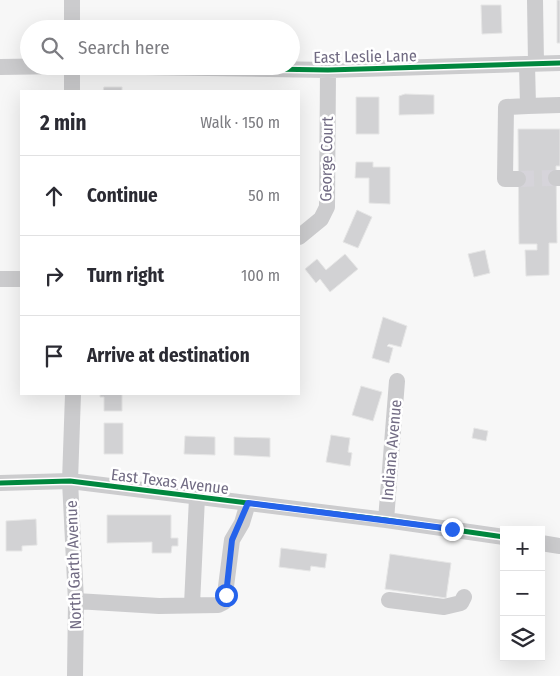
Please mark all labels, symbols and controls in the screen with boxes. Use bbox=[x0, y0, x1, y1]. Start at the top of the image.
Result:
search box bbox=[20, 20, 300, 75]
icon: search bbox=[38, 34, 66, 62]
text: Search here bbox=[78, 36, 170, 59]
street label: East Leslie Lane bbox=[313, 46, 417, 67]
text: 2 min bbox=[40, 110, 87, 136]
text: Walk · 150 m bbox=[200, 113, 280, 132]
street label: George Court bbox=[316, 115, 337, 202]
icon: ahead bbox=[40, 182, 68, 210]
text: Continue bbox=[87, 184, 158, 207]
text: 50 m bbox=[248, 186, 280, 205]
icon: right bbox=[40, 262, 68, 290]
text: Turn right bbox=[87, 264, 164, 287]
text: 100 m bbox=[241, 266, 280, 285]
icon: arrive bbox=[40, 342, 68, 370]
text: Arrive at destination bbox=[87, 344, 250, 367]
street label: Indiana Avenue bbox=[378, 399, 405, 501]
street label: East Texas Avenue bbox=[110, 465, 230, 498]
street label: North Garth Avenue bbox=[62, 500, 85, 630]
route end bbox=[441, 518, 464, 541]
map controls bbox=[500, 526, 545, 661]
button: + bbox=[500, 526, 545, 571]
button: − bbox=[500, 571, 545, 616]
route start bbox=[215, 584, 238, 607]
button: layers bbox=[500, 616, 545, 661]

